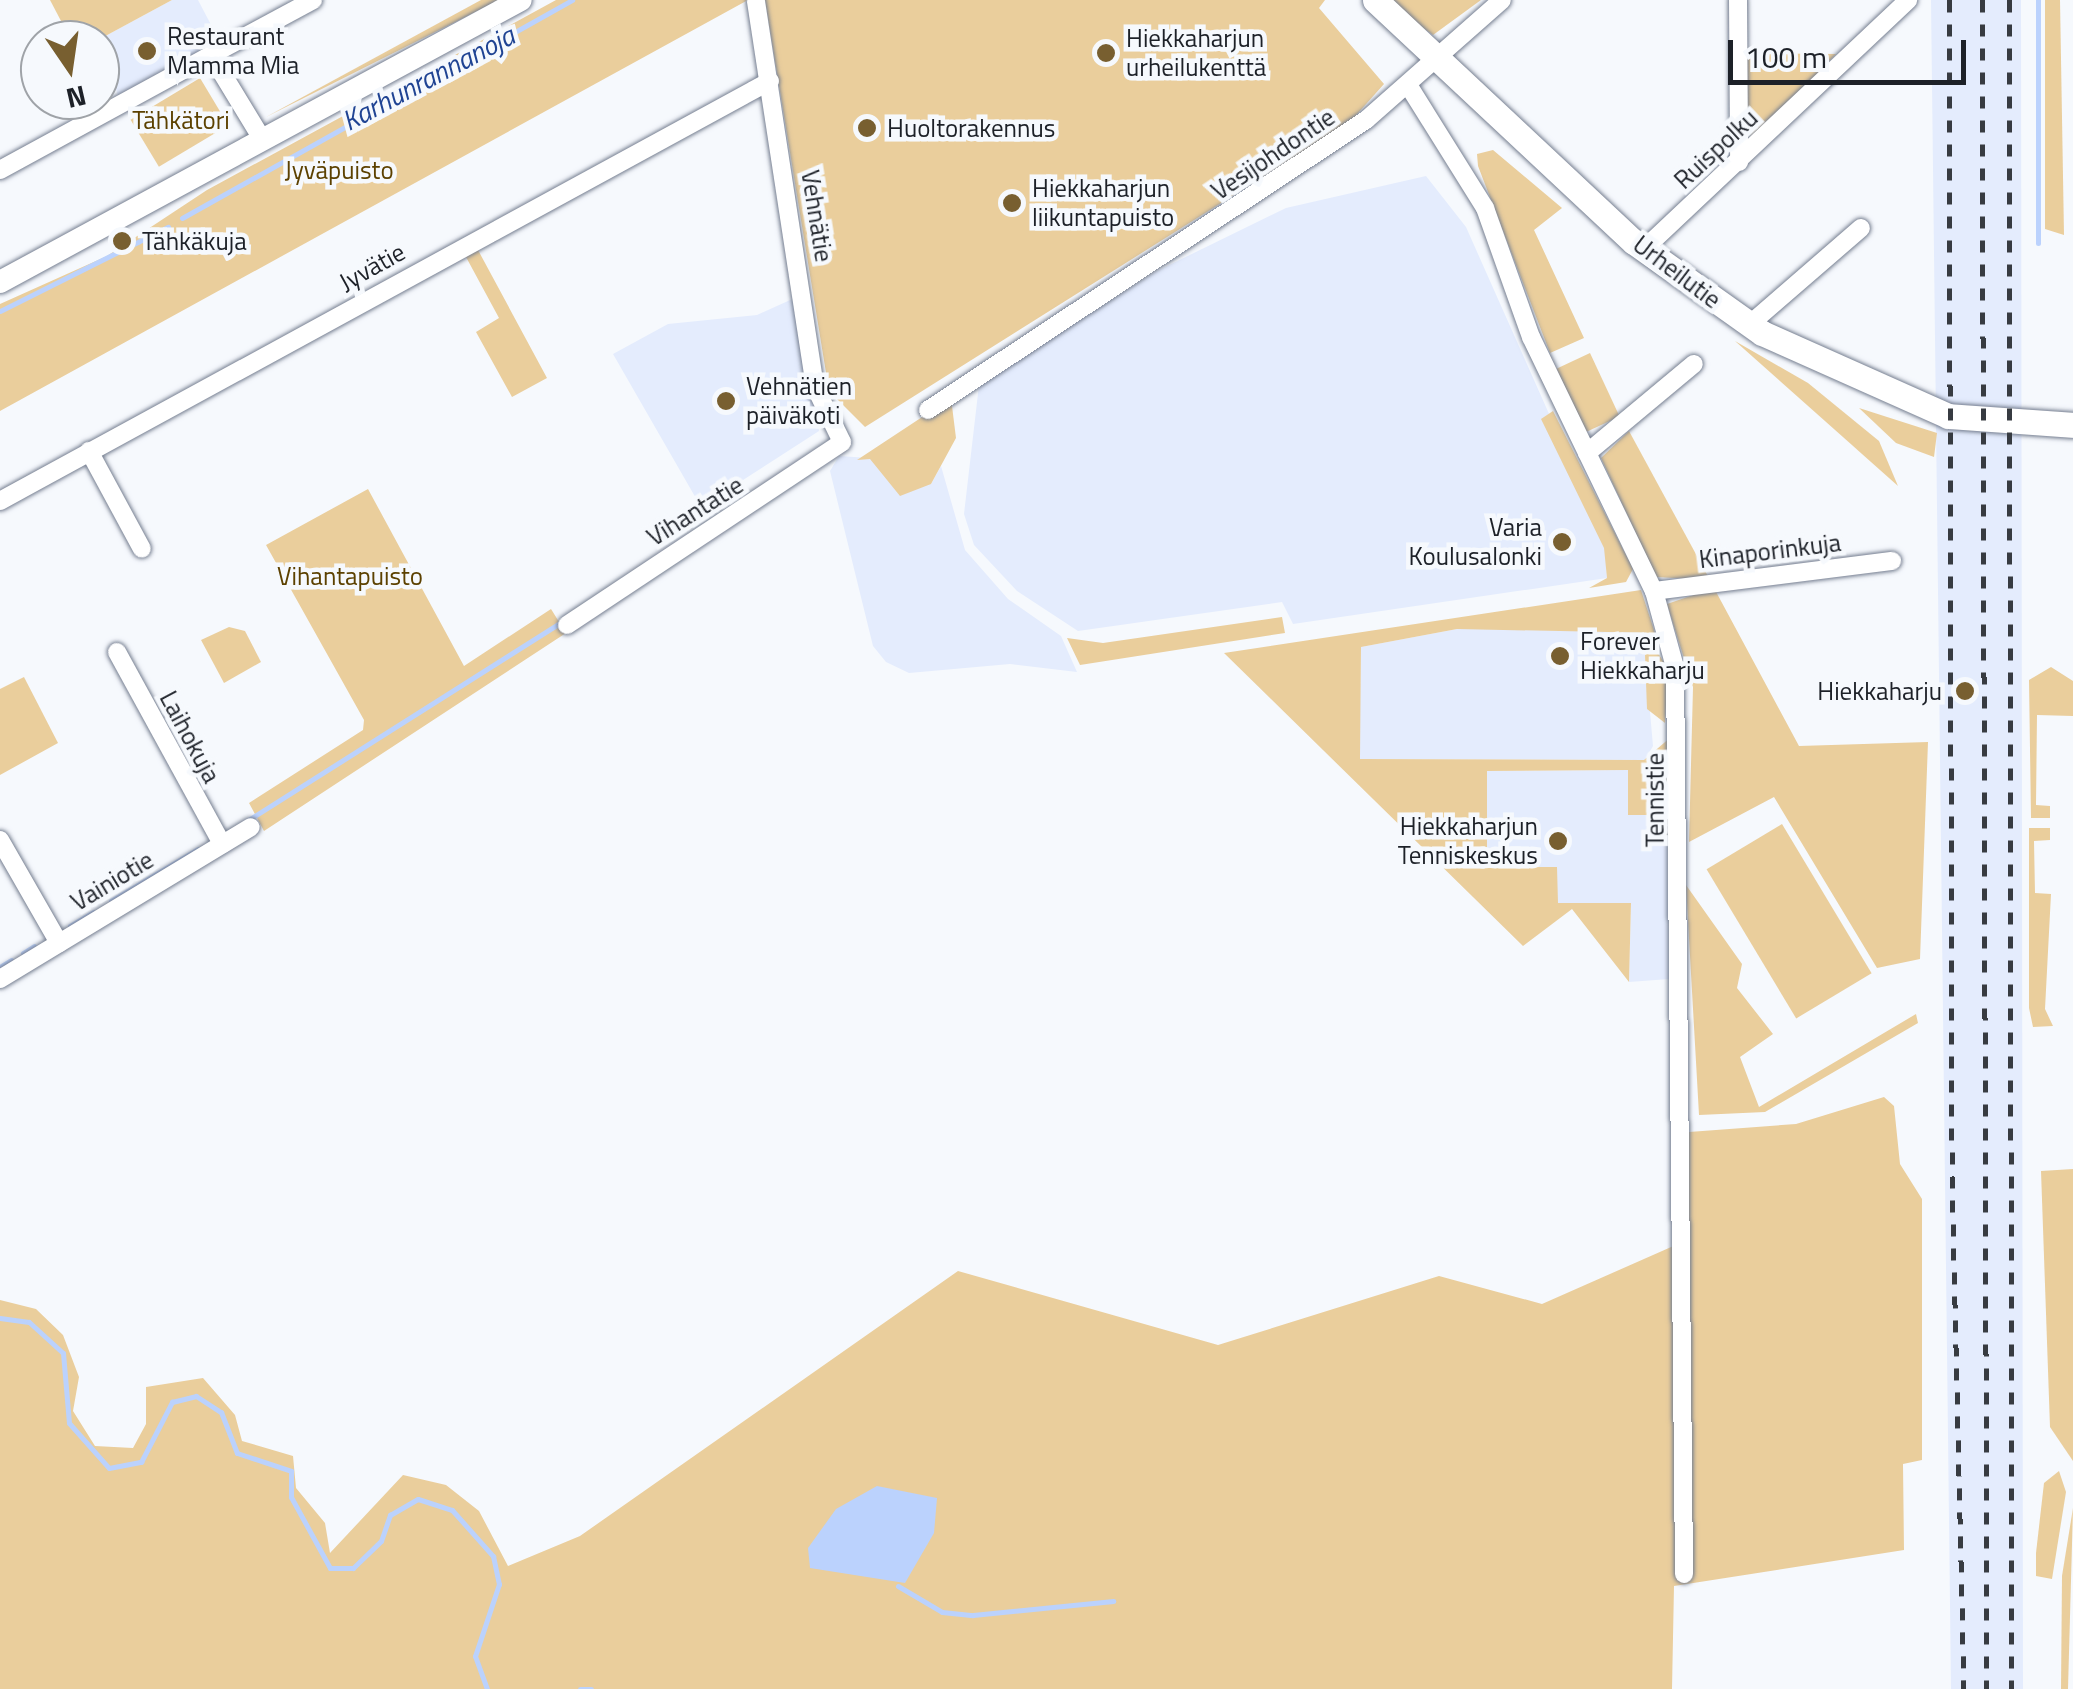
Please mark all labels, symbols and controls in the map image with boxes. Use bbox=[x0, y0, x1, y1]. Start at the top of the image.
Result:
water label: Karhunrannanoja bbox=[336, 18, 520, 138]
north arrow bbox=[20, 20, 120, 120]
scale bar bbox=[1733, 20, 1970, 82]
place label: Restaurant Mamma Mia bbox=[167, 22, 299, 81]
place label: Hiekkaharjun urheilukenttä bbox=[1126, 24, 1266, 83]
text: 100 m bbox=[1745, 34, 1827, 80]
marker: Restaurant Mamma Mia bbox=[136, 40, 158, 62]
marker: Hiekkaharjun urheilukenttä bbox=[1095, 42, 1117, 64]
text: N bbox=[62, 75, 91, 121]
street label: Vesijohdontie bbox=[1206, 102, 1340, 206]
street label: Ruispolku bbox=[1668, 103, 1764, 195]
park label: Tähkätori bbox=[132, 105, 230, 135]
place label: Huoltorakennus bbox=[887, 113, 1055, 143]
marker: Huoltorakennus bbox=[856, 117, 878, 139]
park label: Jyväpuisto bbox=[284, 155, 394, 185]
street label: Vehnätie bbox=[795, 168, 839, 264]
place label: Hiekkaharjun liikuntapuisto bbox=[1032, 174, 1174, 233]
marker: Hiekkaharjun liikuntapuisto bbox=[1001, 192, 1023, 214]
place label: Tähkäkuja bbox=[142, 226, 247, 256]
street label: Urheilutie bbox=[1627, 229, 1727, 315]
marker: Tähkäkuja bbox=[111, 230, 133, 252]
street label: Jyvätie bbox=[334, 237, 410, 297]
place label: Vehnätien päiväkoti bbox=[746, 372, 852, 431]
marker: Vehnätien päiväkoti bbox=[715, 390, 737, 412]
street label: Vihantatie bbox=[641, 470, 749, 552]
place label: Varia Koulusalonki bbox=[1409, 513, 1542, 572]
street label: Kinaporinkuja bbox=[1697, 527, 1843, 575]
marker: Varia Koulusalonki bbox=[1551, 531, 1573, 553]
park label: Vihantapuisto bbox=[277, 561, 423, 591]
place label: Forever Hiekkaharju bbox=[1580, 627, 1705, 686]
marker: Forever Hiekkaharju bbox=[1549, 645, 1571, 667]
place label: Hiekkaharju bbox=[1817, 676, 1942, 706]
marker: Hiekkaharju bbox=[1952, 678, 1978, 704]
street label: Laihokuja bbox=[153, 686, 227, 788]
street label: Tennistie bbox=[1640, 753, 1670, 847]
place label: Hiekkaharjun Tenniskeskus bbox=[1398, 812, 1538, 871]
marker: Hiekkaharjun Tenniskeskus bbox=[1547, 830, 1569, 852]
street label: Vainiotie bbox=[65, 845, 159, 917]

